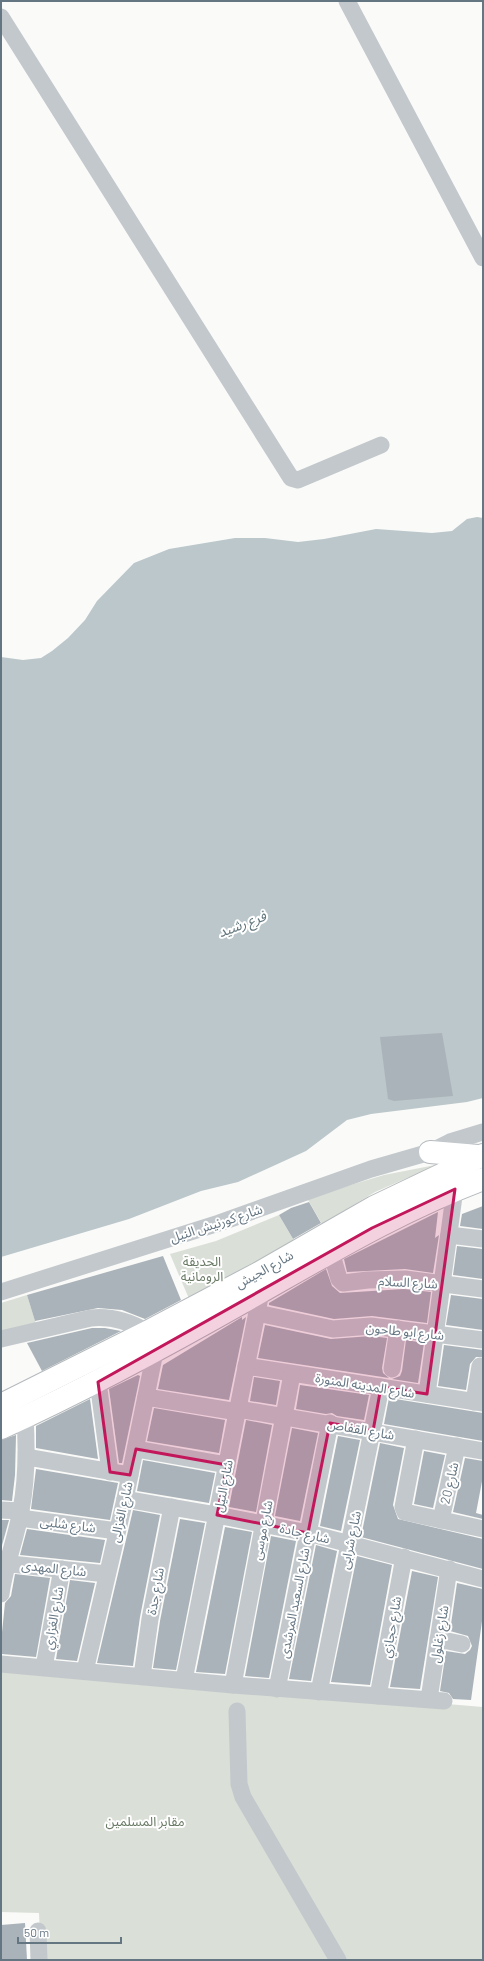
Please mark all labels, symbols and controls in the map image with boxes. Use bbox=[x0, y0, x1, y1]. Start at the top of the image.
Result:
water label: فرع رشيد bbox=[215, 906, 270, 943]
street label: شارع كورنيش النيل bbox=[168, 1200, 265, 1248]
street label: شارع الجيش bbox=[232, 1246, 297, 1294]
park label: الحديقة الرومانية bbox=[181, 1253, 223, 1284]
street label: شارع السلام bbox=[378, 1272, 438, 1295]
street label: شارع ابو طاحون bbox=[365, 1319, 445, 1346]
street label: شارع المدينه المنورة bbox=[314, 1369, 416, 1404]
street label: شارع القفاص bbox=[326, 1415, 396, 1446]
street label: شارع النيل bbox=[210, 1458, 239, 1514]
street label: شارع 20 bbox=[436, 1461, 464, 1506]
street label: شارع الغزالى bbox=[106, 1480, 139, 1545]
street label: شارع موسى bbox=[248, 1499, 279, 1562]
street label: شارع شرابى bbox=[336, 1509, 367, 1571]
street label: شارع شلبى bbox=[39, 1513, 97, 1538]
street label: شارع جادة bbox=[278, 1519, 332, 1549]
street label: شارع السعيد المرشدى bbox=[275, 1546, 316, 1660]
street label: شارع المهدى bbox=[20, 1557, 87, 1582]
street label: شارع جدة bbox=[143, 1566, 170, 1616]
street label: شارع الغزاري bbox=[40, 1585, 69, 1651]
street label: شارع حجازي bbox=[378, 1595, 407, 1660]
street label: شارع زغلول bbox=[427, 1604, 454, 1664]
park label: مقابر المسلمين bbox=[105, 1813, 185, 1830]
scale bar bbox=[18, 1919, 121, 1945]
text: 50 m bbox=[24, 1925, 49, 1939]

